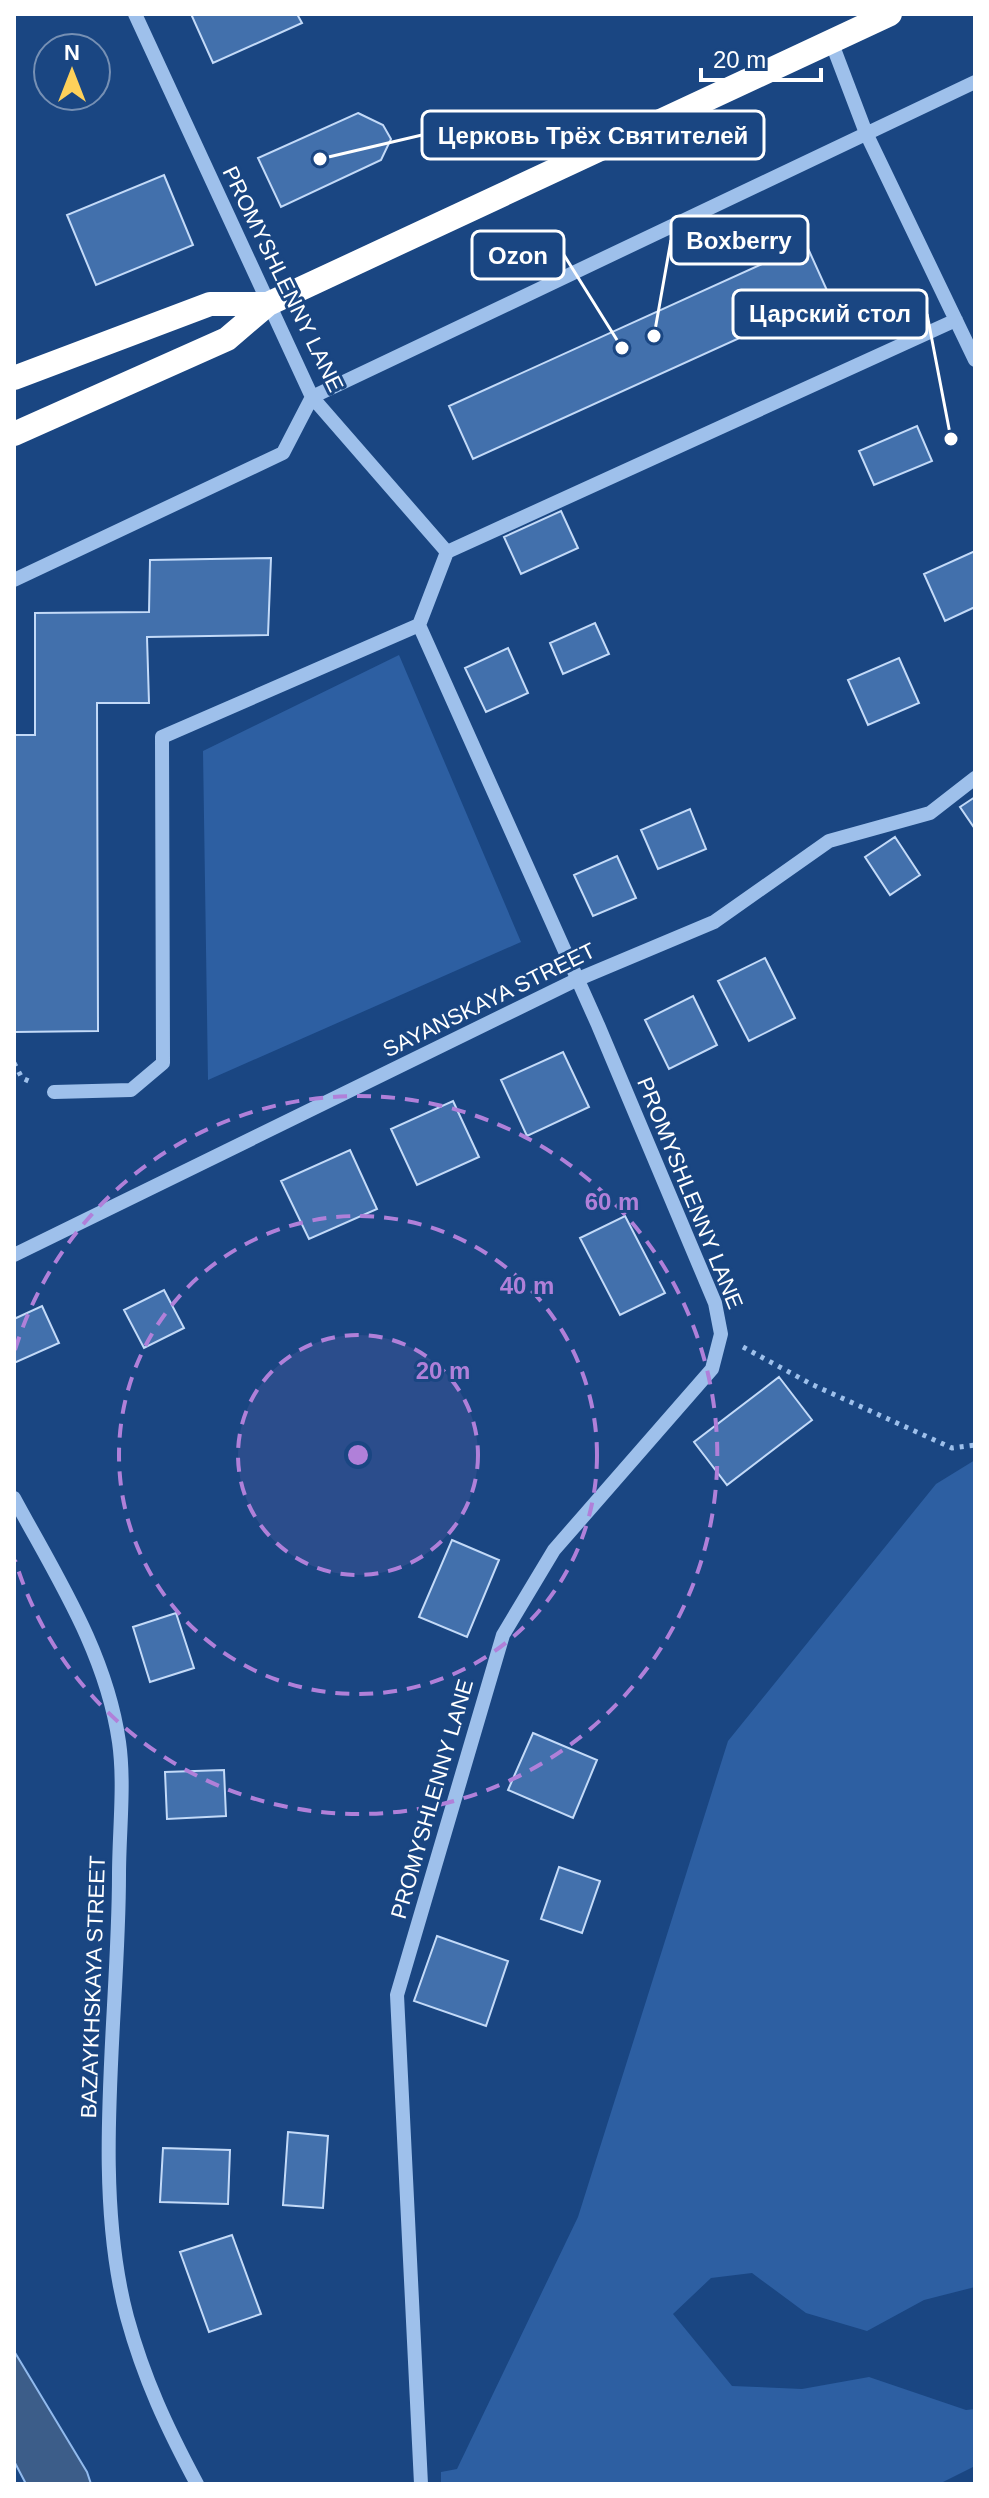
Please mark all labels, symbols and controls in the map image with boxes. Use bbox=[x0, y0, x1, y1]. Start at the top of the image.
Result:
north arrow bbox=[32, 32, 112, 112]
scale bar bbox=[701, 32, 821, 82]
text: N bbox=[64, 40, 80, 65]
text: 20 m bbox=[713, 46, 766, 73]
callout: Церковь Трёх Святителей bbox=[422, 111, 764, 159]
text: Церковь Трёх Святителей bbox=[438, 122, 748, 149]
street label: PROMYSHLENNY LANE bbox=[217, 162, 349, 396]
callout: Boxberry bbox=[671, 216, 808, 264]
text: Boxberry bbox=[686, 227, 792, 254]
callout: Ozon bbox=[472, 231, 564, 279]
text: Ozon bbox=[488, 242, 548, 269]
callout: Царский стол bbox=[733, 290, 927, 338]
text: Царский стол bbox=[749, 300, 911, 327]
street label: SAYANSKAYA STREET bbox=[379, 938, 599, 1062]
street label: PROMYSHLENNY LANE bbox=[632, 1073, 748, 1313]
text: 60 m bbox=[585, 1188, 639, 1215]
text: 40 m bbox=[500, 1272, 554, 1299]
text: 20 m bbox=[416, 1357, 470, 1384]
centre of rings bbox=[344, 1441, 372, 1469]
street label: PROMYSHLENNY LANE bbox=[386, 1676, 478, 1922]
street label: BAZAYKHSKAYA STREET bbox=[76, 1855, 110, 2119]

